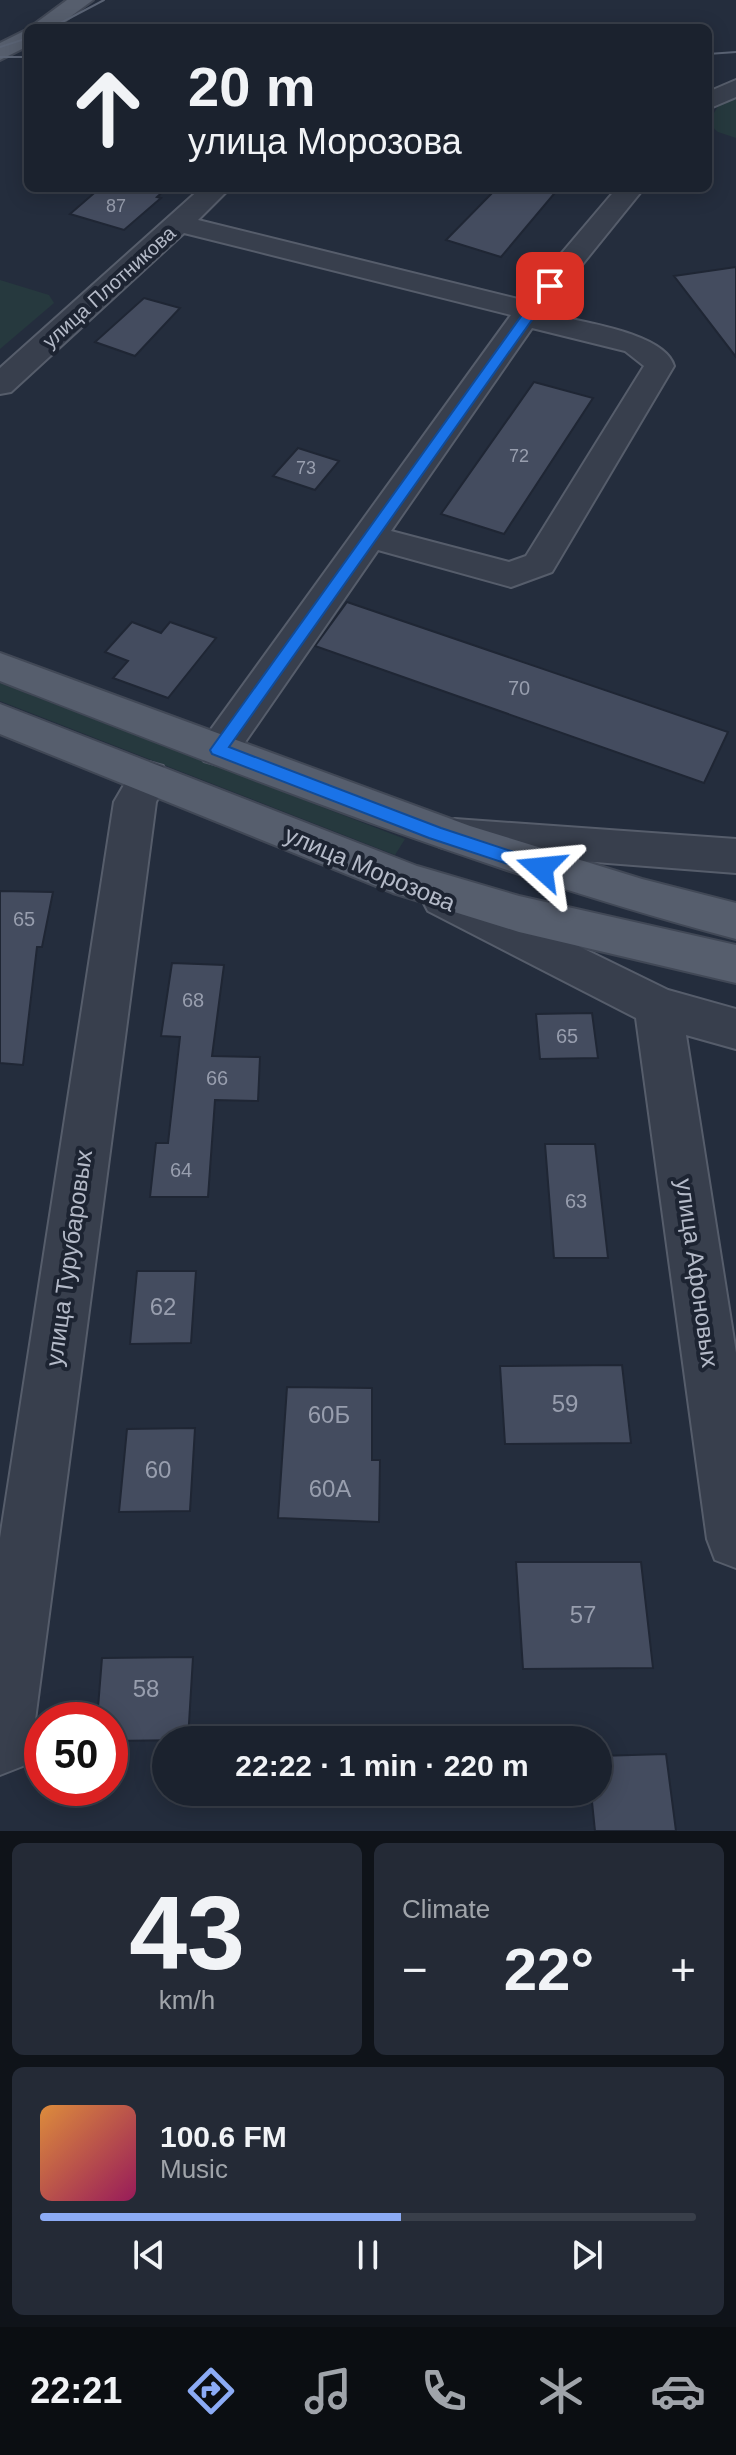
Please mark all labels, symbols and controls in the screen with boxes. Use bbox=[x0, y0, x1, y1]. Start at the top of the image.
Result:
text: 20 m bbox=[188, 55, 316, 118]
icon: ahead bbox=[56, 56, 160, 160]
text: улица Морозова bbox=[188, 121, 462, 162]
house number: 87 bbox=[106, 196, 126, 216]
street label: улица Плотникова bbox=[38, 221, 180, 352]
pin bbox=[516, 252, 584, 320]
icon: arrive bbox=[528, 264, 572, 308]
house number: 72 bbox=[509, 446, 529, 466]
house number: 73 bbox=[296, 458, 316, 478]
house number: 70 bbox=[508, 677, 530, 699]
street label: улица Морозова bbox=[281, 820, 460, 917]
position arrow bbox=[499, 826, 583, 910]
house number: 65 bbox=[13, 908, 35, 930]
house number: 68 bbox=[182, 989, 204, 1011]
house number: 65 bbox=[556, 1025, 578, 1047]
house number: 66 bbox=[206, 1067, 228, 1089]
street label: улица Турубаровых bbox=[40, 1148, 97, 1368]
house number: 64 bbox=[170, 1159, 192, 1181]
street label: улица Афоновых bbox=[671, 1177, 724, 1369]
house number: 63 bbox=[565, 1190, 587, 1212]
house number: 62 bbox=[150, 1293, 176, 1320]
house number: 59 bbox=[552, 1390, 578, 1417]
house number: 60Б bbox=[308, 1401, 350, 1428]
house number: 60 bbox=[145, 1456, 171, 1483]
house number: 60А bbox=[309, 1475, 351, 1502]
house number: 57 bbox=[570, 1601, 596, 1628]
house number: 58 bbox=[133, 1675, 159, 1702]
speed limit sign: 50 bbox=[24, 1702, 128, 1806]
text: 22:22 · 1 min · 220 m bbox=[235, 1749, 529, 1782]
text: 43 bbox=[129, 1875, 245, 1991]
text: Climate bbox=[402, 1894, 490, 1924]
text: 22° bbox=[504, 1936, 594, 2003]
text: − bbox=[402, 1945, 428, 1994]
text: + bbox=[670, 1945, 696, 1994]
text: km/h bbox=[159, 1985, 215, 2015]
text: 100.6 FM bbox=[160, 2120, 287, 2153]
text: Music bbox=[160, 2154, 228, 2184]
icon: previous bbox=[127, 2233, 171, 2277]
icon: pause bbox=[346, 2233, 390, 2277]
icon: next bbox=[565, 2233, 609, 2277]
icon: directions bbox=[183, 2363, 239, 2419]
icon: music bbox=[300, 2363, 356, 2419]
icon: phone bbox=[416, 2363, 472, 2419]
icon: climate bbox=[533, 2363, 589, 2419]
icon: car bbox=[650, 2363, 706, 2419]
text: 22:21 bbox=[30, 2370, 122, 2411]

